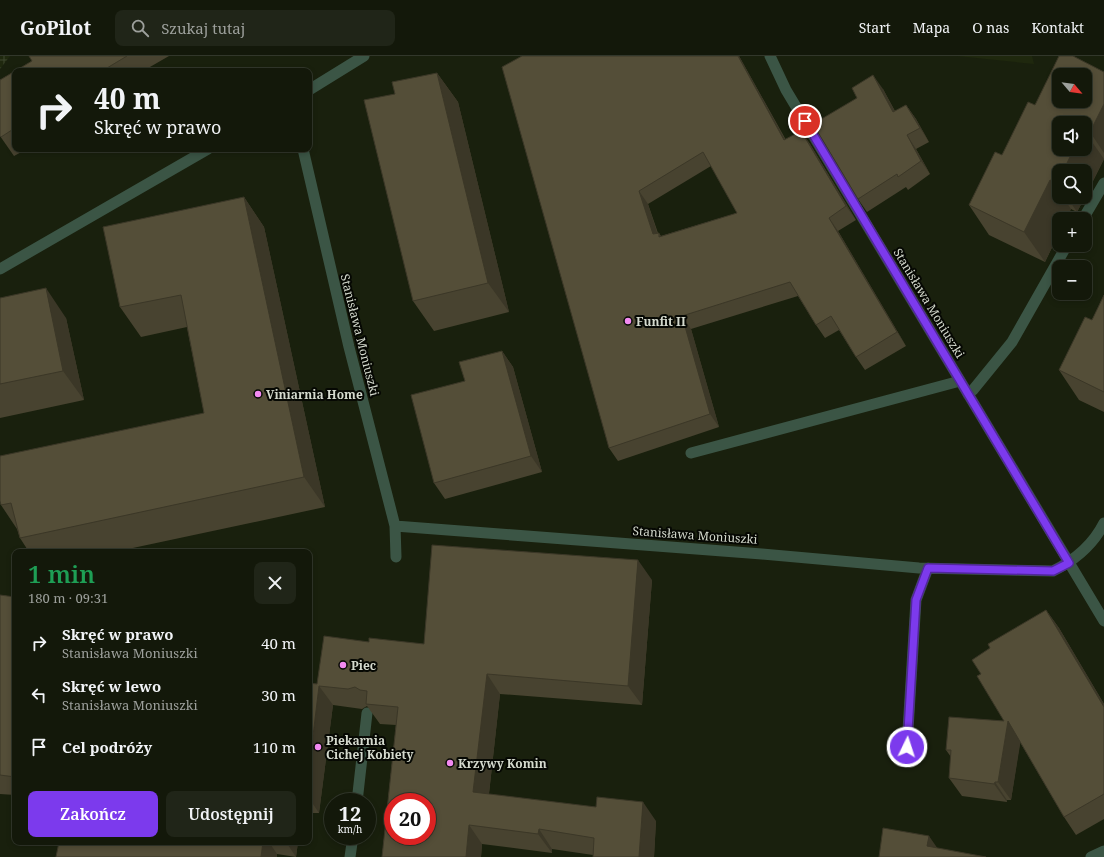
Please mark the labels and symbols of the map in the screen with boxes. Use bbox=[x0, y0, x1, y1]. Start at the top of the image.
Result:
north arrow bbox=[1052, 68, 1092, 108]
pin bbox=[788, 104, 822, 138]
street label: Stanisława Moniuszki bbox=[889, 245, 969, 361]
street label: Stanisława Moniuszki bbox=[337, 272, 383, 398]
place label: Funfit II bbox=[636, 313, 686, 330]
marker: Funfit II bbox=[623, 316, 633, 326]
place label: Viniarnia Home bbox=[266, 386, 363, 403]
marker: Viniarnia Home bbox=[253, 389, 263, 399]
street label: Stanisława Moniuszki bbox=[632, 522, 758, 548]
place label: Piec bbox=[351, 657, 376, 674]
marker: Piec bbox=[338, 660, 348, 670]
position arrow bbox=[886, 726, 928, 768]
place label: Piekarnia Cichej Kobiety bbox=[326, 732, 413, 763]
marker: Piekarnia Cichej Kobiety bbox=[313, 742, 323, 752]
place label: Krzywy Komin bbox=[458, 755, 547, 772]
marker: Krzywy Komin bbox=[445, 758, 455, 768]
speed limit sign: 20 bbox=[384, 793, 436, 845]

